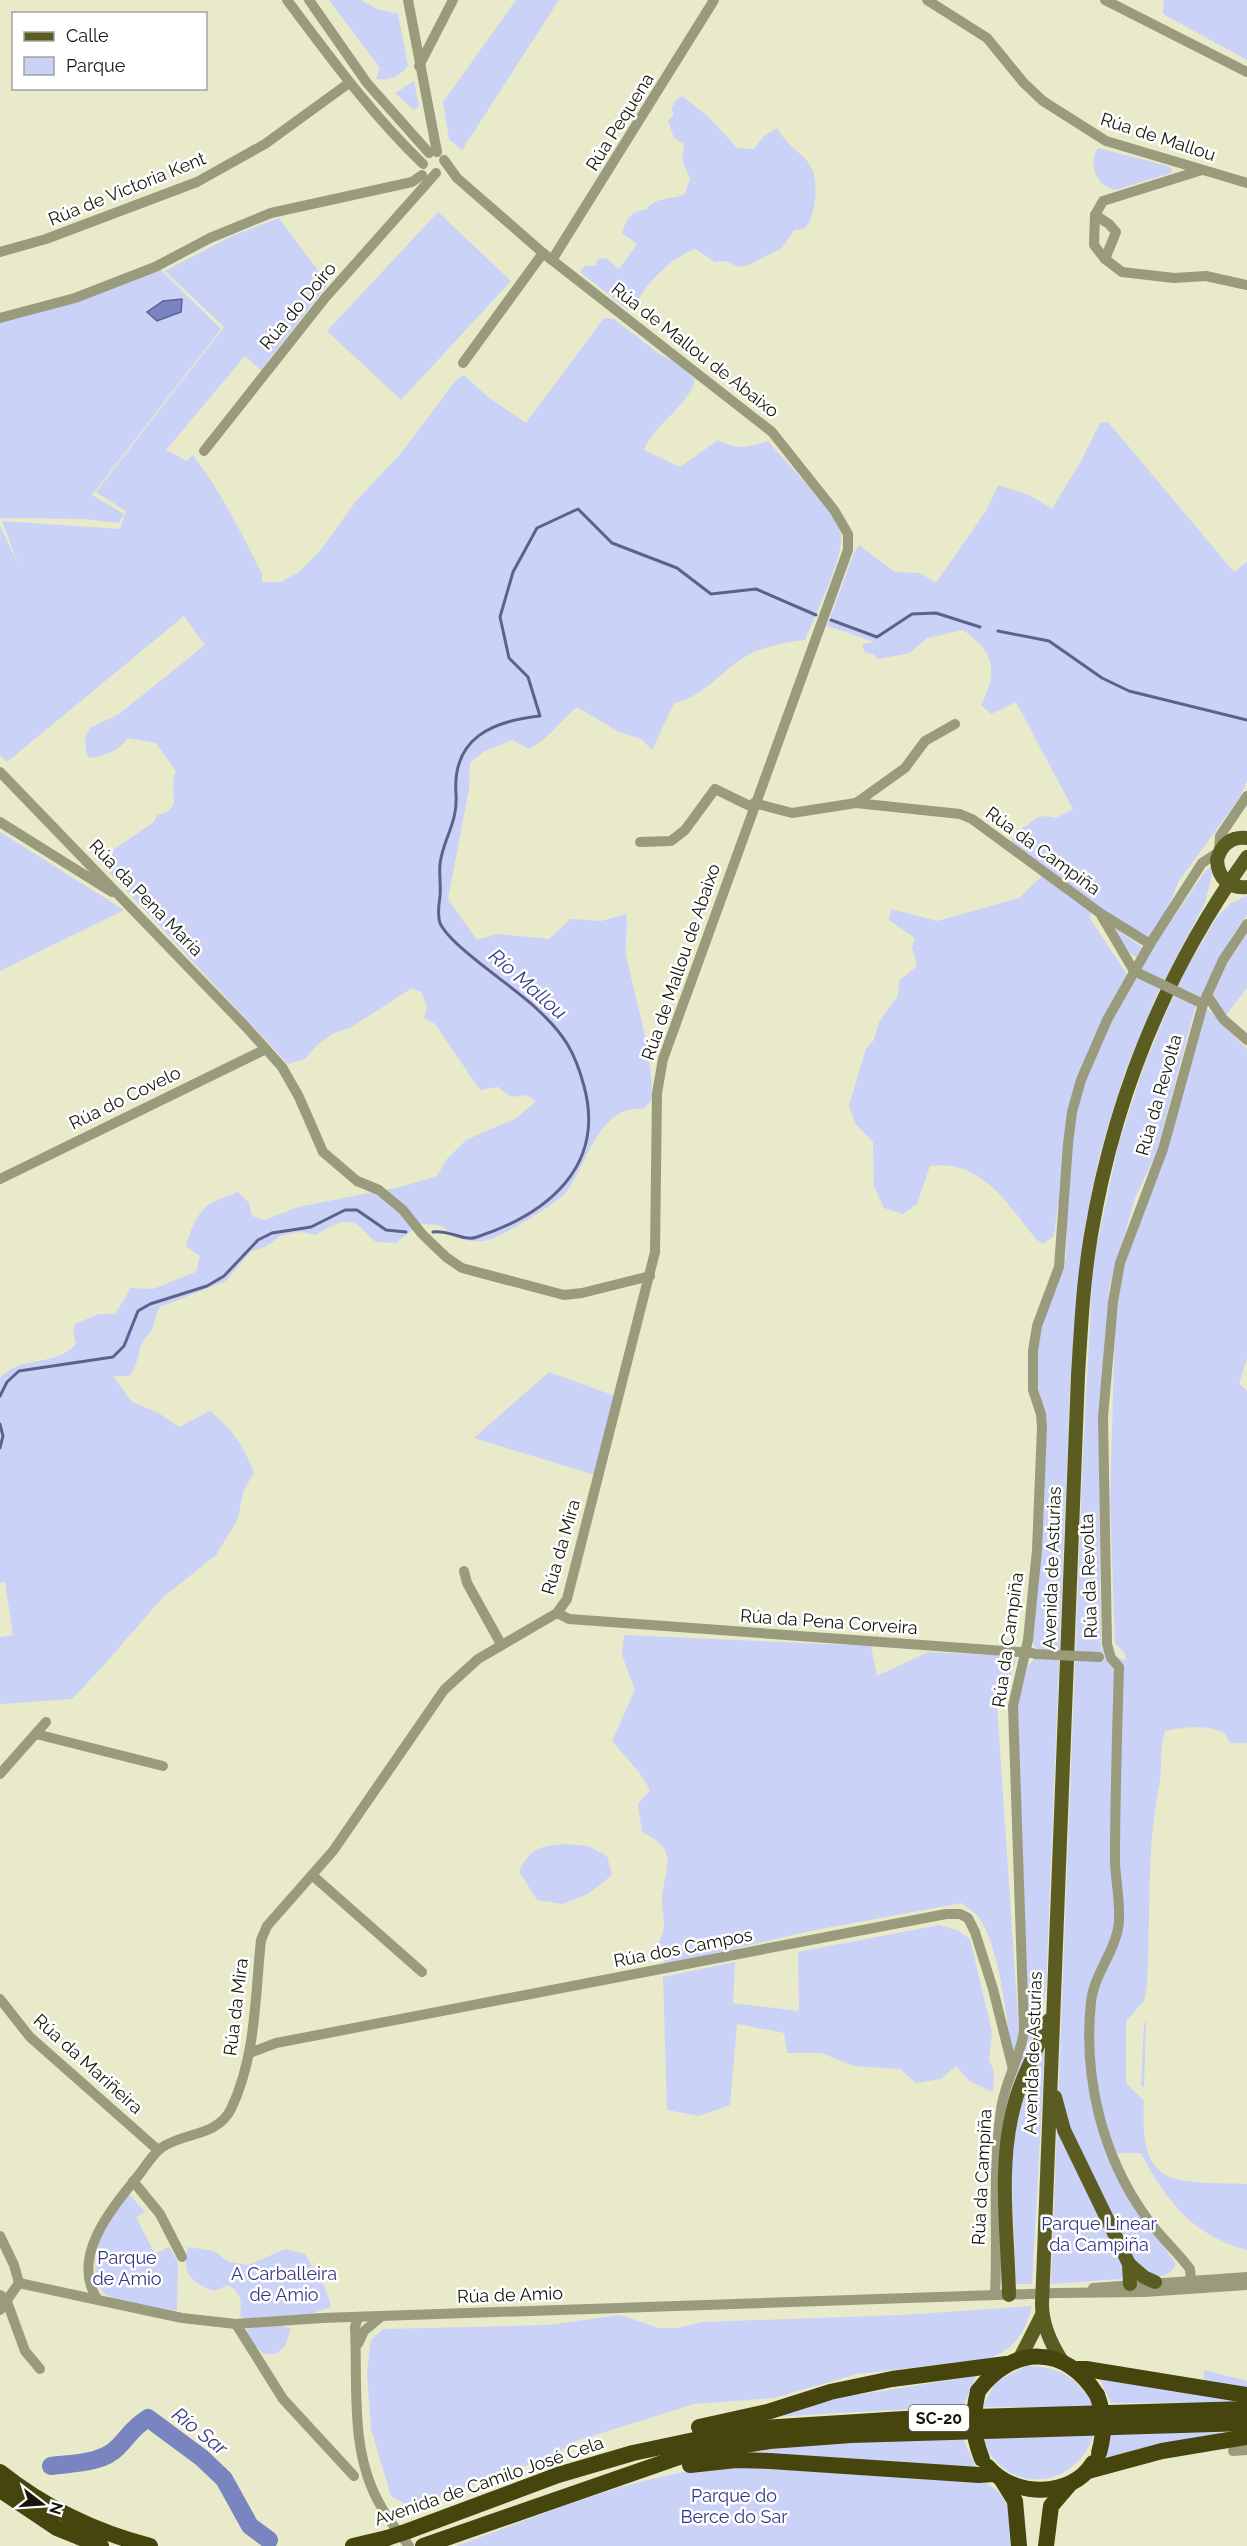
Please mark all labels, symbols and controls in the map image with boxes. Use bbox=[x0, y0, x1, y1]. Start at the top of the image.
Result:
legend bbox=[12, 12, 207, 90]
text: Calle bbox=[66, 25, 109, 46]
text: Parque bbox=[66, 55, 126, 76]
street label: Rúa Pequena bbox=[581, 69, 658, 174]
street label: Rúa de Mallou bbox=[1098, 108, 1218, 165]
street label: Rúa de Victoria Kent bbox=[45, 147, 208, 230]
street label: Rúa do Doiro bbox=[255, 258, 340, 354]
street label: Rúa de Mallou de Abaixo bbox=[607, 278, 783, 422]
street label: Rúa da Campiña bbox=[982, 802, 1105, 899]
street label: Rúa da Pena María bbox=[85, 835, 208, 960]
street label: Rúa de Mallou de Abaixo bbox=[637, 861, 724, 1063]
water label: Río Mallou bbox=[484, 944, 572, 1024]
street label: Rúa da Revolta bbox=[1131, 1032, 1186, 1158]
street label: Rúa do Covelo bbox=[66, 1061, 184, 1134]
street label: Avenida de Asturias bbox=[1038, 1486, 1065, 1650]
street label: Rúa da Mira bbox=[537, 1497, 584, 1597]
street label: Rúa da Revolta bbox=[1076, 1513, 1101, 1639]
street label: Rúa da Campiña bbox=[988, 1571, 1027, 1709]
street label: Rúa da Pena Corveira bbox=[740, 1605, 919, 1638]
street label: Rúa dos Campos bbox=[612, 1924, 754, 1971]
street label: Rúa da Mira bbox=[219, 1957, 252, 2057]
street label: Avenida de Asturias bbox=[1019, 1971, 1046, 2135]
street label: Rúa da Mariñeira bbox=[30, 2009, 147, 2118]
street label: Rúa da Campiña bbox=[967, 2108, 996, 2246]
park label: Parque Linear da Campiña bbox=[1041, 2213, 1157, 2255]
park label: Parque de Amio bbox=[92, 2247, 162, 2289]
park label: A Carballeira de Amio bbox=[231, 2263, 337, 2305]
street label: Rúa de Amio bbox=[457, 2282, 564, 2307]
water label: Río Sar bbox=[168, 2402, 233, 2461]
road number: SC-20 bbox=[909, 2405, 969, 2431]
street label: Avenida de Camilo José Cela bbox=[372, 2431, 606, 2530]
north arrow bbox=[12, 2474, 72, 2534]
park label: Parque do Berce do Sar bbox=[680, 2485, 788, 2527]
text: N bbox=[45, 2500, 67, 2517]

